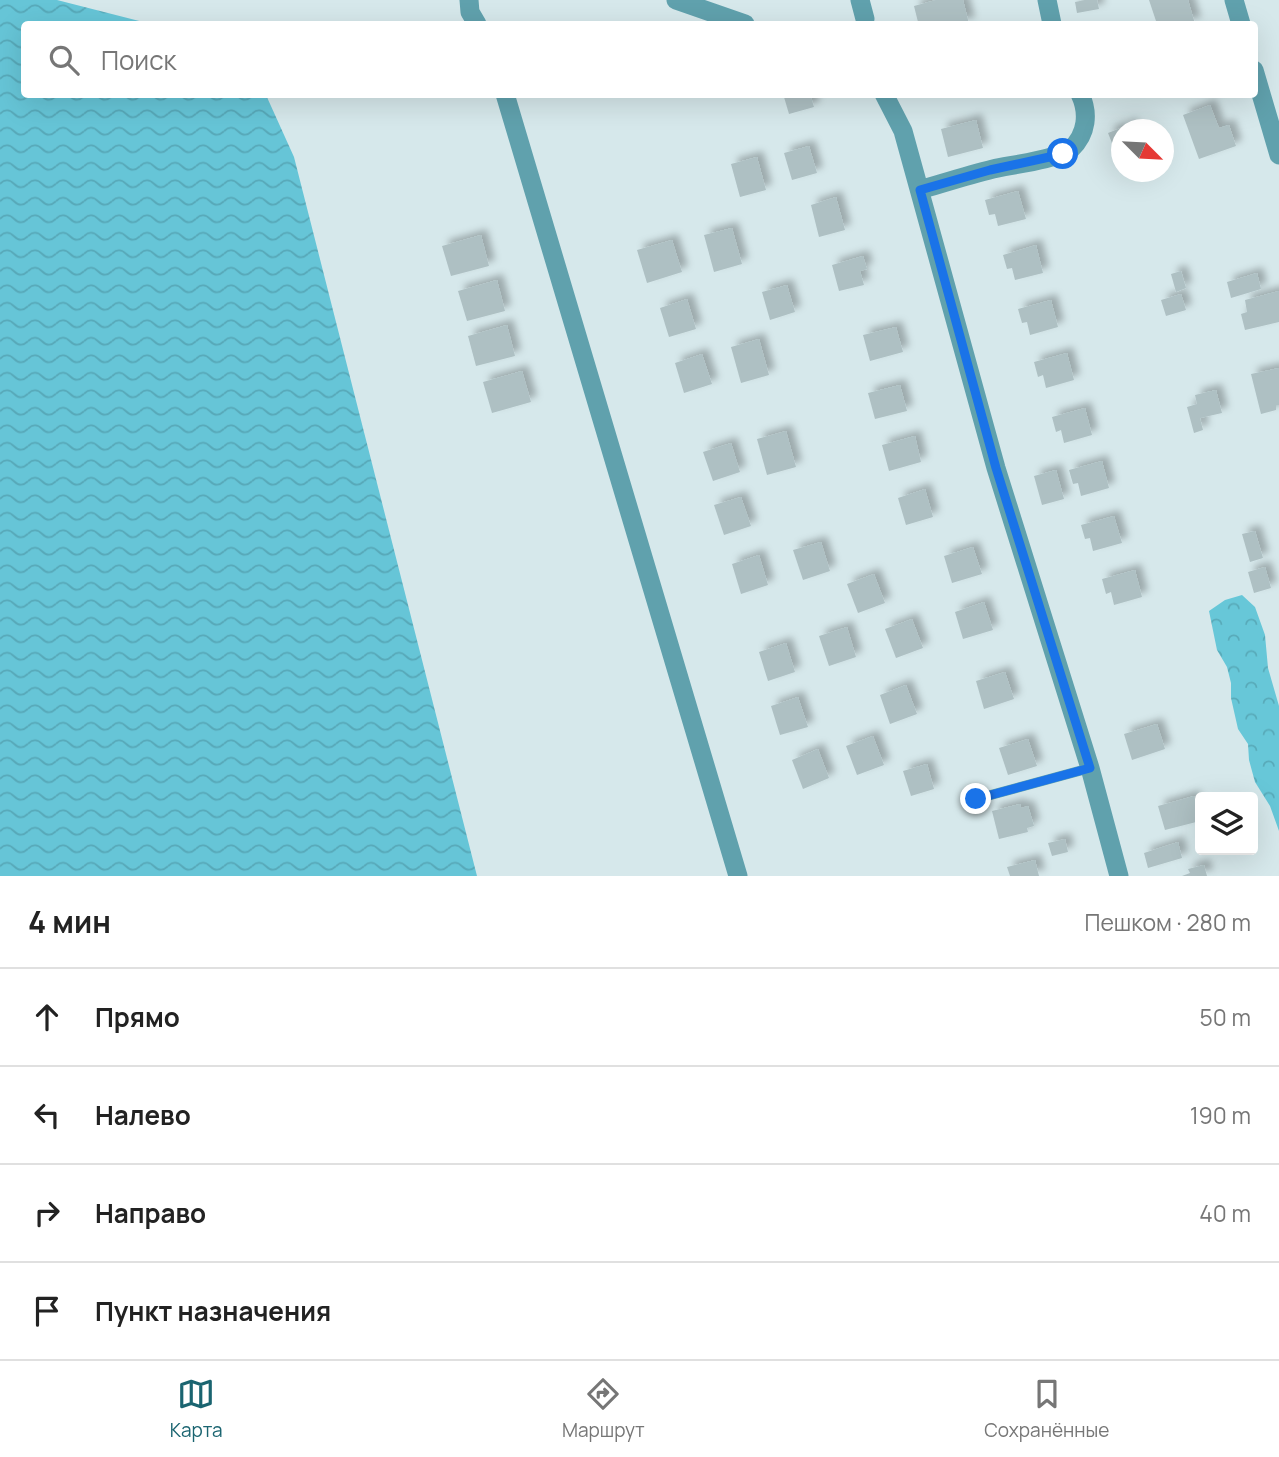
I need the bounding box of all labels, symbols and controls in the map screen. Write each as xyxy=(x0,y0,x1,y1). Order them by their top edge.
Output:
search box xyxy=(21,21,1258,98)
icon: search xyxy=(45,41,83,79)
text: Поиск xyxy=(101,42,176,78)
north arrow xyxy=(1111,119,1174,182)
route start xyxy=(1047,138,1078,169)
route end xyxy=(960,783,991,814)
map controls xyxy=(1195,792,1258,855)
button: layers xyxy=(1195,792,1258,855)
text: 4 мин xyxy=(28,901,111,942)
text: Пешком · 280 m xyxy=(1085,906,1251,938)
icon: ahead xyxy=(28,998,66,1036)
text: Прямо xyxy=(95,999,180,1035)
text: 50 m xyxy=(1200,1001,1251,1033)
icon: left xyxy=(28,1096,66,1134)
text: Налево xyxy=(95,1097,191,1133)
text: 190 m xyxy=(1190,1099,1251,1131)
icon: right xyxy=(28,1194,66,1232)
text: Направо xyxy=(95,1195,206,1231)
text: 40 m xyxy=(1199,1197,1251,1229)
icon: arrive xyxy=(28,1292,66,1330)
text: Пункт назначения xyxy=(95,1293,331,1329)
tab: Карта xyxy=(170,1375,223,1443)
tab: Маршрут xyxy=(562,1375,645,1443)
tab: Сохранённые xyxy=(984,1375,1109,1443)

